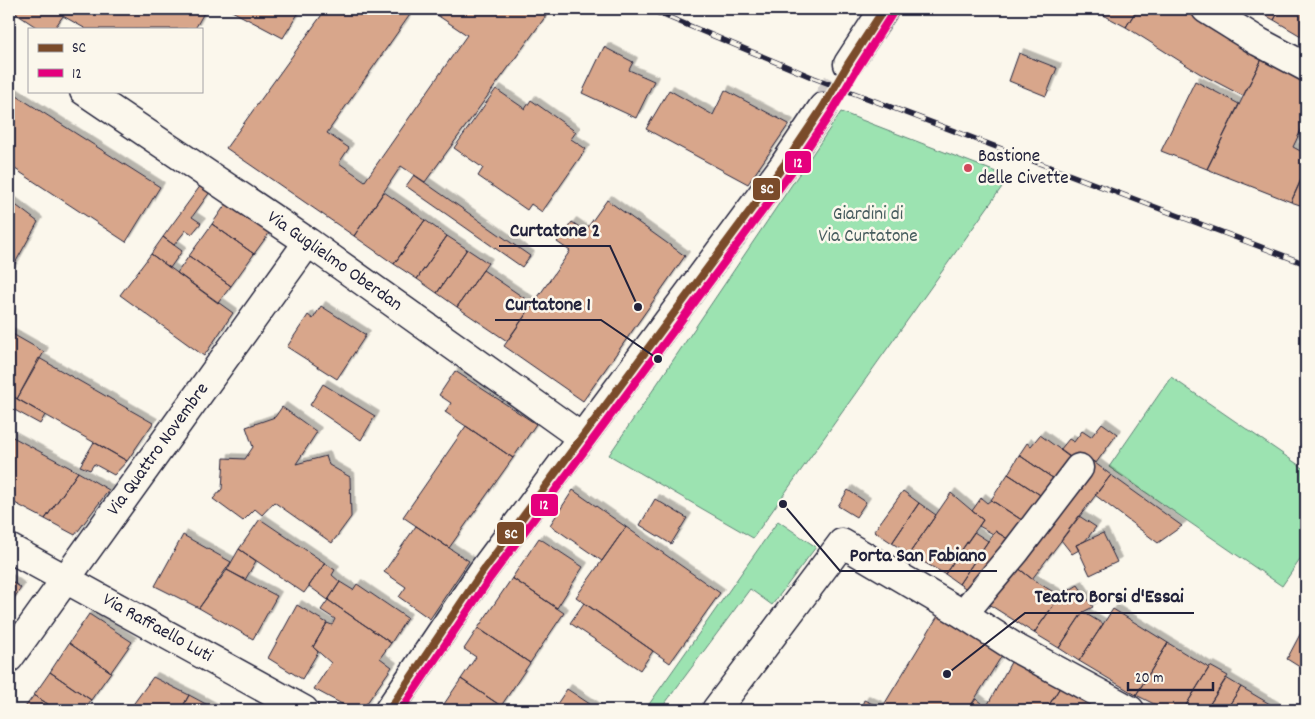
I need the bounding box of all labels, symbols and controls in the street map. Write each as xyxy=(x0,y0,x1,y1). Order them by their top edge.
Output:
legend xyxy=(28,28,202,92)
text: SC xyxy=(72,38,86,60)
text: 12 xyxy=(72,64,82,86)
place label: Bastione delle Civette xyxy=(978,144,1069,193)
line badge: 12 xyxy=(784,150,812,174)
text: 12 xyxy=(793,154,803,174)
marker: Bastione delle Civette xyxy=(962,162,974,174)
line badge: SC xyxy=(752,177,781,201)
text: SC xyxy=(760,180,774,200)
park label: Giardini di Via Curtatone xyxy=(818,202,918,251)
street label: Via Guglielmo Oberdan xyxy=(261,205,407,319)
callout: Curtatone 2 xyxy=(499,211,610,246)
text: Curtatone 2 xyxy=(510,218,600,246)
callout: Curtatone 1 xyxy=(495,285,601,320)
text: Curtatone 1 xyxy=(505,292,591,320)
street label: Via Quattro Novembre xyxy=(101,378,217,522)
line badge: 12 xyxy=(530,493,559,517)
text: 12 xyxy=(539,496,549,516)
line badge: SC xyxy=(496,521,525,545)
text: SC xyxy=(504,525,518,545)
callout: Porta San Fabiano xyxy=(840,536,997,571)
text: Porta San Fabiano xyxy=(850,543,987,571)
callout: Teatro Borsi d'Essai xyxy=(1025,578,1194,613)
text: Teatro Borsi d'Essai xyxy=(1034,584,1184,612)
street label: Via Raffaello Luti xyxy=(97,588,218,671)
scale bar xyxy=(1128,659,1212,691)
text: 20 m xyxy=(1135,668,1163,690)

